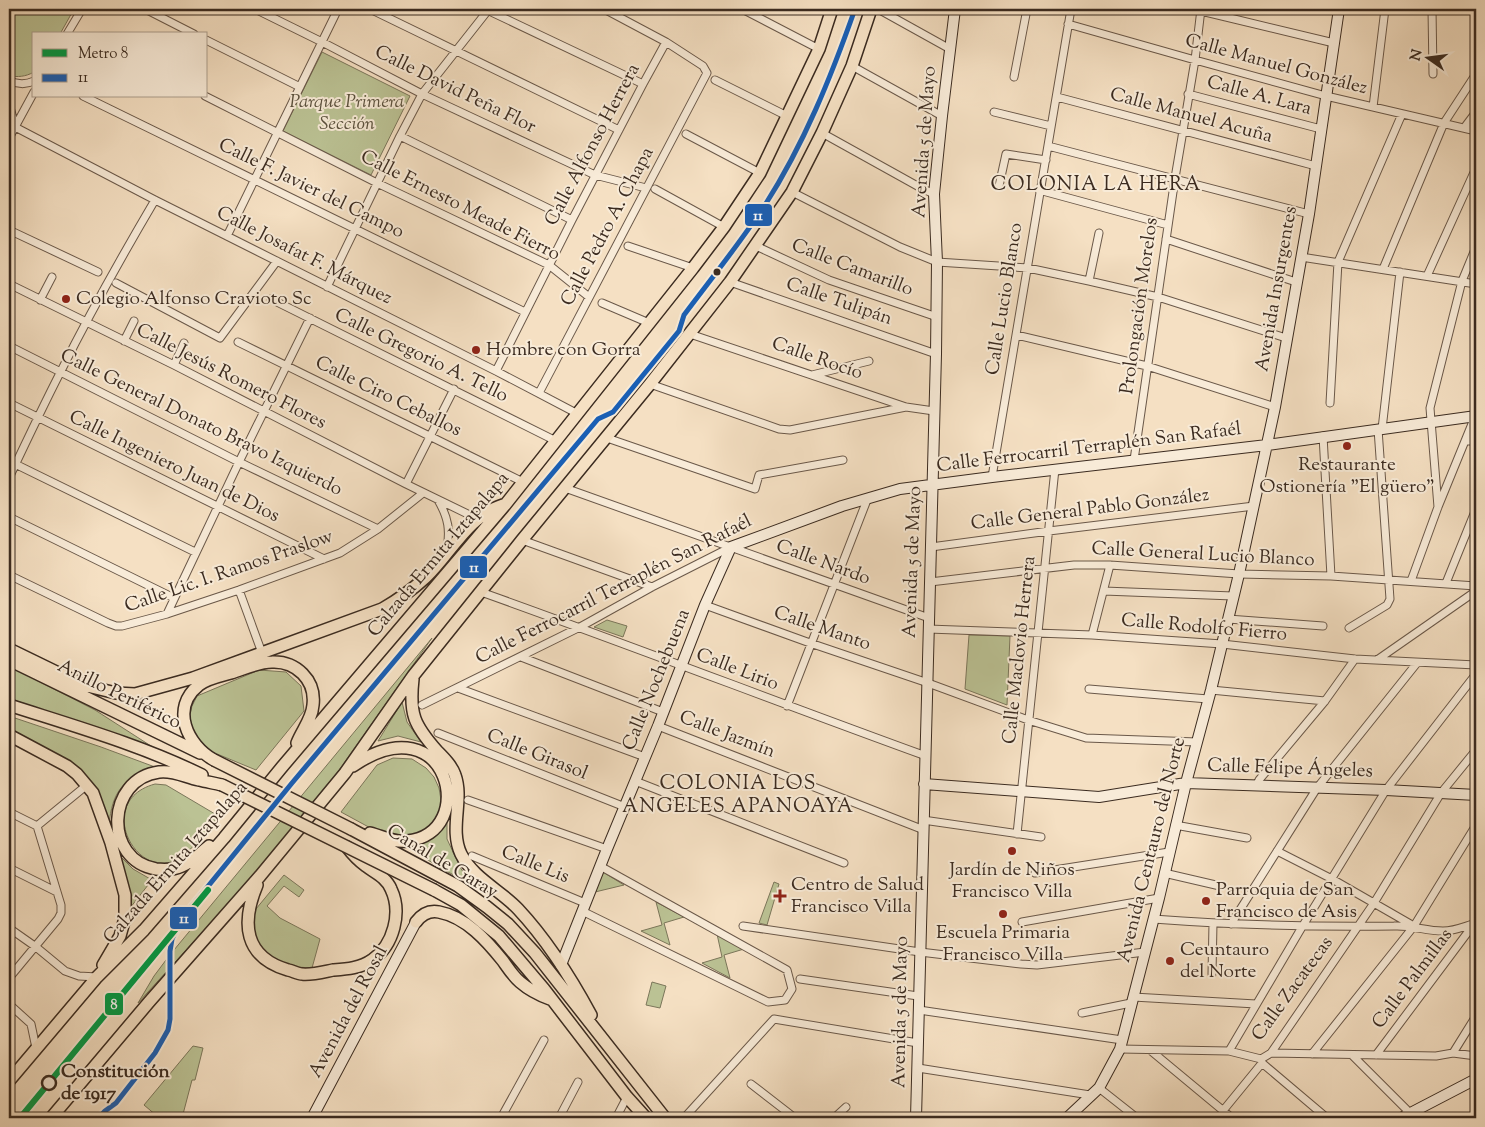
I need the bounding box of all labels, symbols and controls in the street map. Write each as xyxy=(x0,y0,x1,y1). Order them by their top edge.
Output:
street label: Calle Manuel González xyxy=(1182,28,1370,102)
legend xyxy=(32,32,208,98)
north arrow xyxy=(1402,32,1452,82)
street label: Calle David Peña Flor xyxy=(370,39,540,141)
text: Metro 8 xyxy=(78,44,128,65)
text: N xyxy=(1406,47,1428,63)
street label: Calle Alfonso Herrera xyxy=(539,59,647,231)
street label: Avenida 5 de Mayo xyxy=(906,65,944,219)
text: 11 xyxy=(78,68,88,89)
street label: Calle A. Lara xyxy=(1204,69,1315,123)
street label: Calle Manuel Acuña xyxy=(1107,81,1276,151)
park label: Parque Primera Sección xyxy=(290,89,405,138)
street label: Calle F. Javier del Campo xyxy=(213,132,409,246)
street label: Calle Pedro A. Chapa xyxy=(555,142,661,311)
street label: Calle Ernesto Meade Fierro xyxy=(355,144,565,268)
district label: COLONIA LA HERA xyxy=(990,171,1202,200)
street label: Calle Josafat F. Márquez xyxy=(211,200,397,312)
line badge: 11 xyxy=(744,203,773,227)
street label: Avenida Insurgentes xyxy=(1249,204,1305,374)
text: 11 xyxy=(753,207,763,227)
street label: Prolongación Morelos xyxy=(1114,216,1166,396)
street label: Calle Lucio Blanco xyxy=(980,221,1030,377)
street label: Calle Camarillo xyxy=(787,232,917,304)
unlabelled marker xyxy=(712,267,722,277)
street label: Calle Tulipán xyxy=(782,271,896,333)
place label: Colegio Alfonso Cravioto Sc xyxy=(76,286,312,313)
marker: Colegio Alfonso Cravioto Sc xyxy=(60,293,72,305)
street label: Calle Gregorio A. Tello xyxy=(329,302,513,410)
street label: Calle Jesús Romero Flores xyxy=(131,317,331,437)
street label: Calle Rocío xyxy=(768,331,866,387)
place label: Hombre con Gorra xyxy=(486,337,641,364)
street label: Calle General Donato Bravo Izquierdo xyxy=(55,343,347,503)
marker: Hombre con Gorra xyxy=(470,344,482,356)
street label: Calle Ciro Ceballos xyxy=(310,350,466,444)
street label: Calle Ingeniero Juan de Dios xyxy=(64,404,284,530)
street label: Calle Ferrocarril Terraplén San Rafaél xyxy=(935,416,1243,480)
marker: Restaurante Ostionería "El güero" xyxy=(1341,440,1353,452)
place label: Restaurante Ostionería "El güero" xyxy=(1259,452,1435,501)
street label: Calzada Ermita Iztapalapa xyxy=(362,466,516,643)
street label: Calle General Pablo González xyxy=(969,482,1211,538)
street label: Avenida 5 de Mayo xyxy=(897,485,929,639)
street label: Calle Ferrocarril Terraplén San Rafaél xyxy=(471,508,757,672)
street label: Calle Lic. I. Ramos Praslow xyxy=(121,524,337,620)
street label: Calle Nardo xyxy=(772,533,874,593)
street label: Calle General Lucio Blanco xyxy=(1091,536,1315,574)
street label: Calle Maclovio Herrera xyxy=(997,554,1043,745)
line badge: 11 xyxy=(459,555,488,579)
text: 11 xyxy=(469,559,479,579)
street label: Calle Manto xyxy=(770,600,874,658)
street label: Calle Nochebuena xyxy=(616,605,698,755)
street label: Calle Rodolfo Fierro xyxy=(1120,607,1288,649)
street label: Calle Lirio xyxy=(692,642,782,698)
street label: Anillo Periférico xyxy=(53,653,185,737)
street label: Calle Jazmín xyxy=(675,704,779,766)
street label: Calle Girasol xyxy=(482,722,592,788)
street label: Avenida Centauro del Norte xyxy=(1111,734,1193,965)
street label: Calle Felipe Ángeles xyxy=(1207,753,1373,785)
district label: COLONIA LOS ANGELES APANOAYA xyxy=(622,770,854,822)
street label: Calzada Ermita Iztapalapa xyxy=(98,775,255,950)
street label: Canal de Garay xyxy=(381,818,503,906)
street label: Calle Lis xyxy=(497,839,573,891)
marker: Jardín de Niños Francisco Villa xyxy=(1006,845,1018,857)
place label: Jardín de Niños Francisco Villa xyxy=(948,857,1075,906)
place label: Centro de Salud Francisco Villa xyxy=(791,872,924,921)
place label: Parroquia de San Francisco de Asis xyxy=(1216,877,1357,926)
marker: Centro de Salud Francisco Villa xyxy=(773,889,787,903)
marker: Parroquia de San Francisco de Asis xyxy=(1200,895,1212,907)
line badge: 11 xyxy=(169,906,198,930)
marker: Escuela Primaria Francisco Villa xyxy=(997,908,1009,920)
text: 11 xyxy=(179,910,189,930)
place label: Escuela Primaria Francisco Villa xyxy=(936,920,1070,969)
street label: Calle Palmillas xyxy=(1366,923,1460,1035)
street label: Calle Zacatecas xyxy=(1246,931,1340,1047)
street label: Avenida 5 de Mayo xyxy=(886,936,916,1088)
place label: Ceuntauro del Norte xyxy=(1180,937,1269,986)
street label: Avenida del Rosal xyxy=(303,941,395,1083)
marker: Ceuntauro del Norte xyxy=(1164,955,1176,967)
line badge: 8 xyxy=(104,992,124,1016)
text: 8 xyxy=(111,996,118,1016)
place label: Constitución de 1917 xyxy=(61,1059,170,1108)
marker: Constitución de 1917 xyxy=(41,1075,57,1091)

